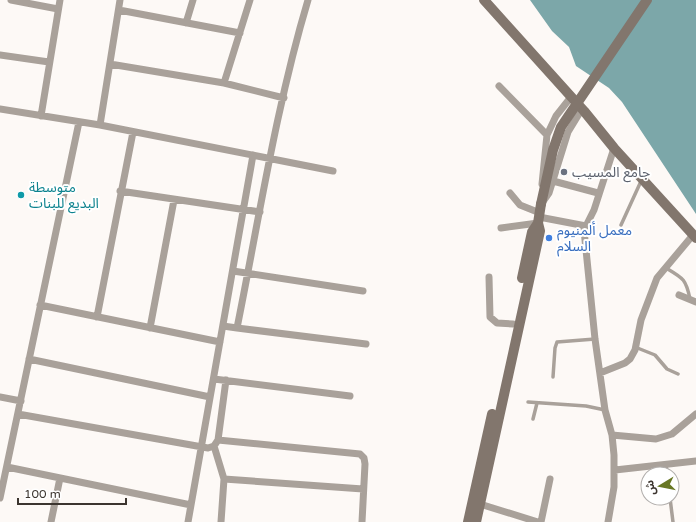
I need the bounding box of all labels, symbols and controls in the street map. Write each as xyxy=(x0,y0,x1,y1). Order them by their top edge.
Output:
place label: جامع المسيب xyxy=(572,164,650,183)
marker: جامع المسيب xyxy=(559,167,569,177)
place label: متوسطة البديع للبنات xyxy=(29,179,99,214)
marker: متوسطة البديع للبنات xyxy=(16,190,26,200)
place label: معمل ألمنيوم السلام xyxy=(557,221,632,257)
marker: معمل ألمنيوم السلام xyxy=(544,233,554,243)
north arrow xyxy=(640,466,680,506)
text: ش xyxy=(643,479,658,496)
scale bar xyxy=(18,480,126,506)
text: 100 m xyxy=(24,487,61,501)

